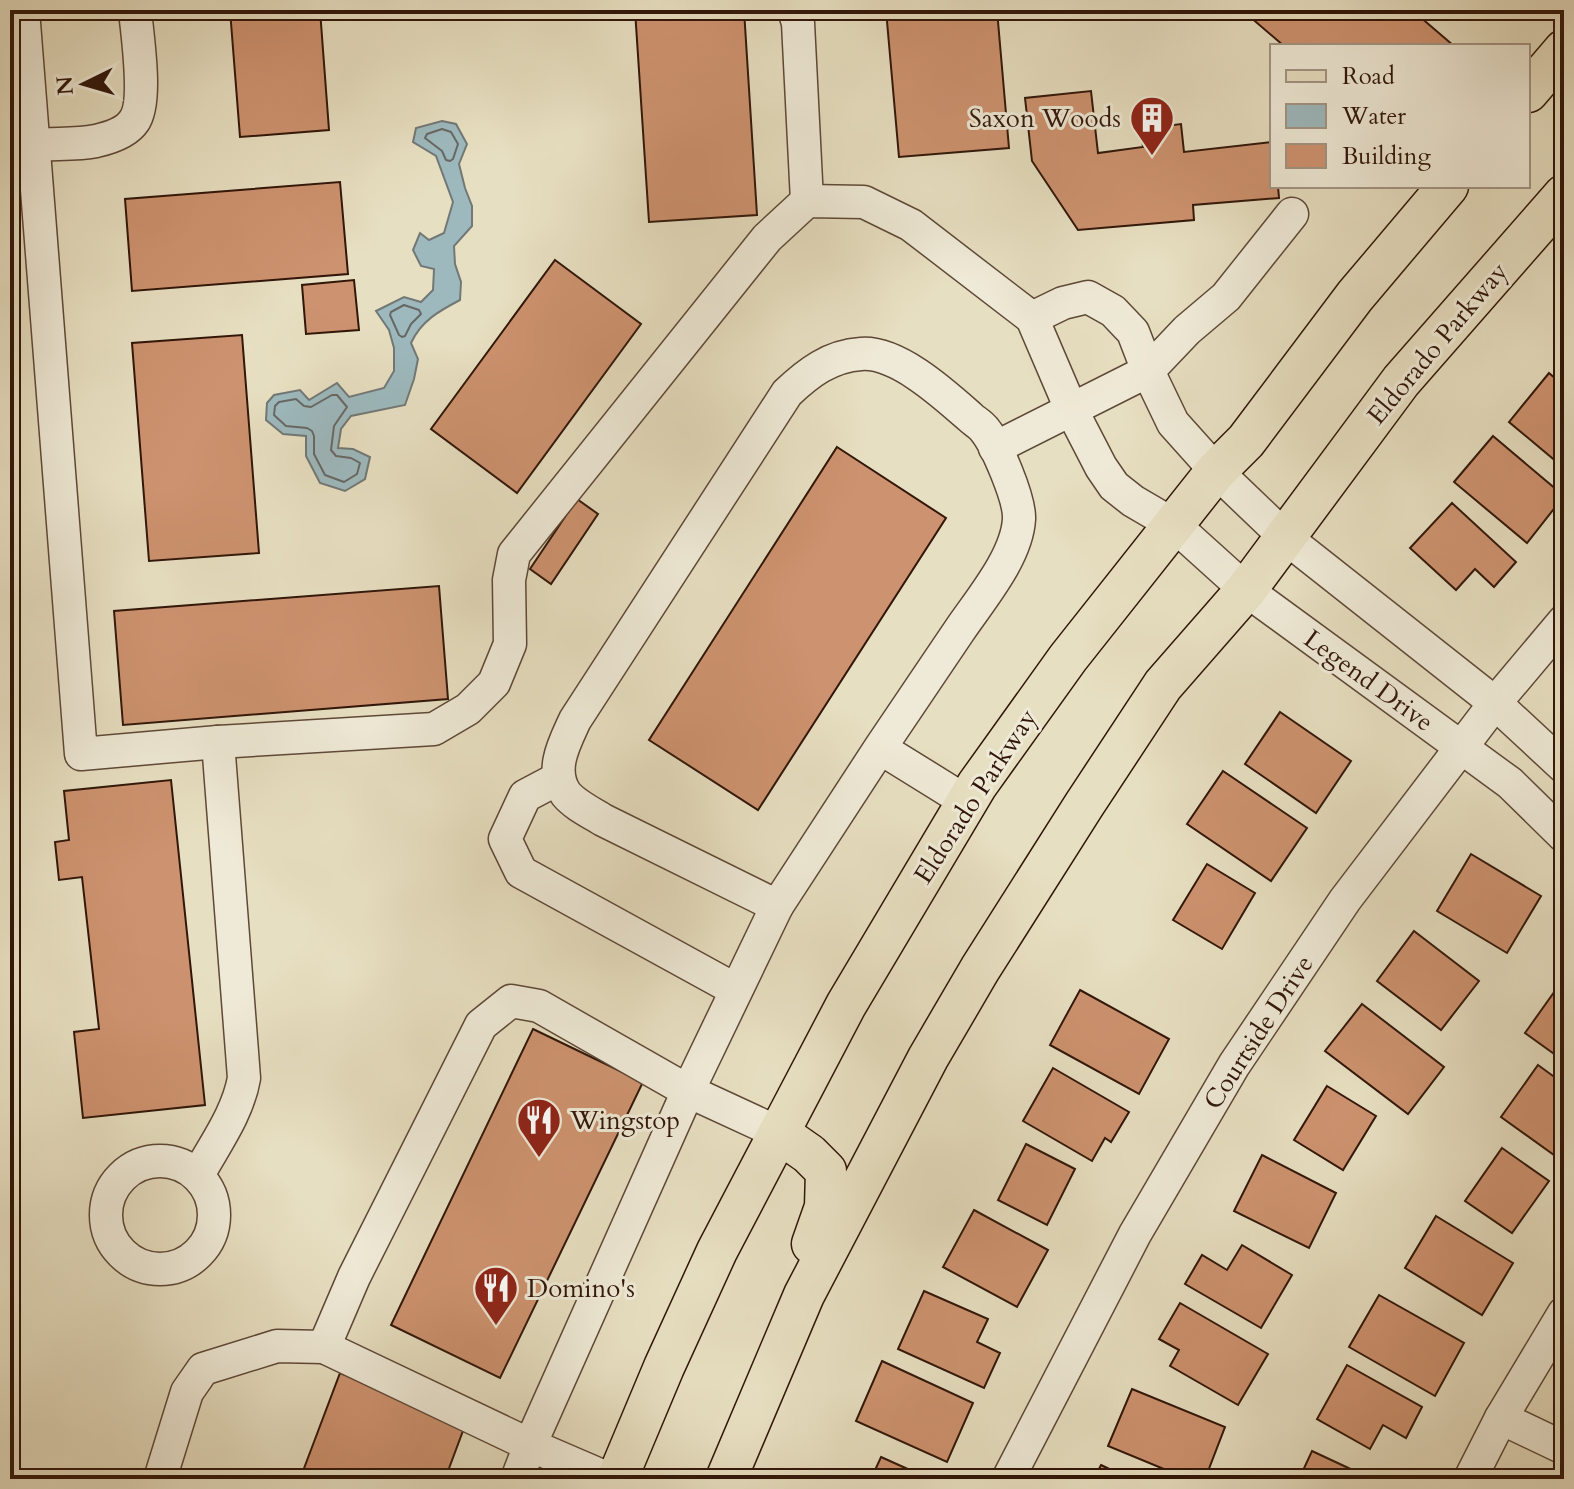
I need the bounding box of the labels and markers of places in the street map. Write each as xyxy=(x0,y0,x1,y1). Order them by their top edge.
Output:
building icon: Saxon Woods xyxy=(1128,94,1176,157)
place label: Saxon Woods xyxy=(969,101,1121,136)
restaurant icon: Wingstop xyxy=(515,1096,563,1159)
place label: Wingstop xyxy=(569,1103,680,1138)
restaurant icon: Domino's xyxy=(472,1264,520,1327)
place label: Domino's xyxy=(527,1271,635,1306)

